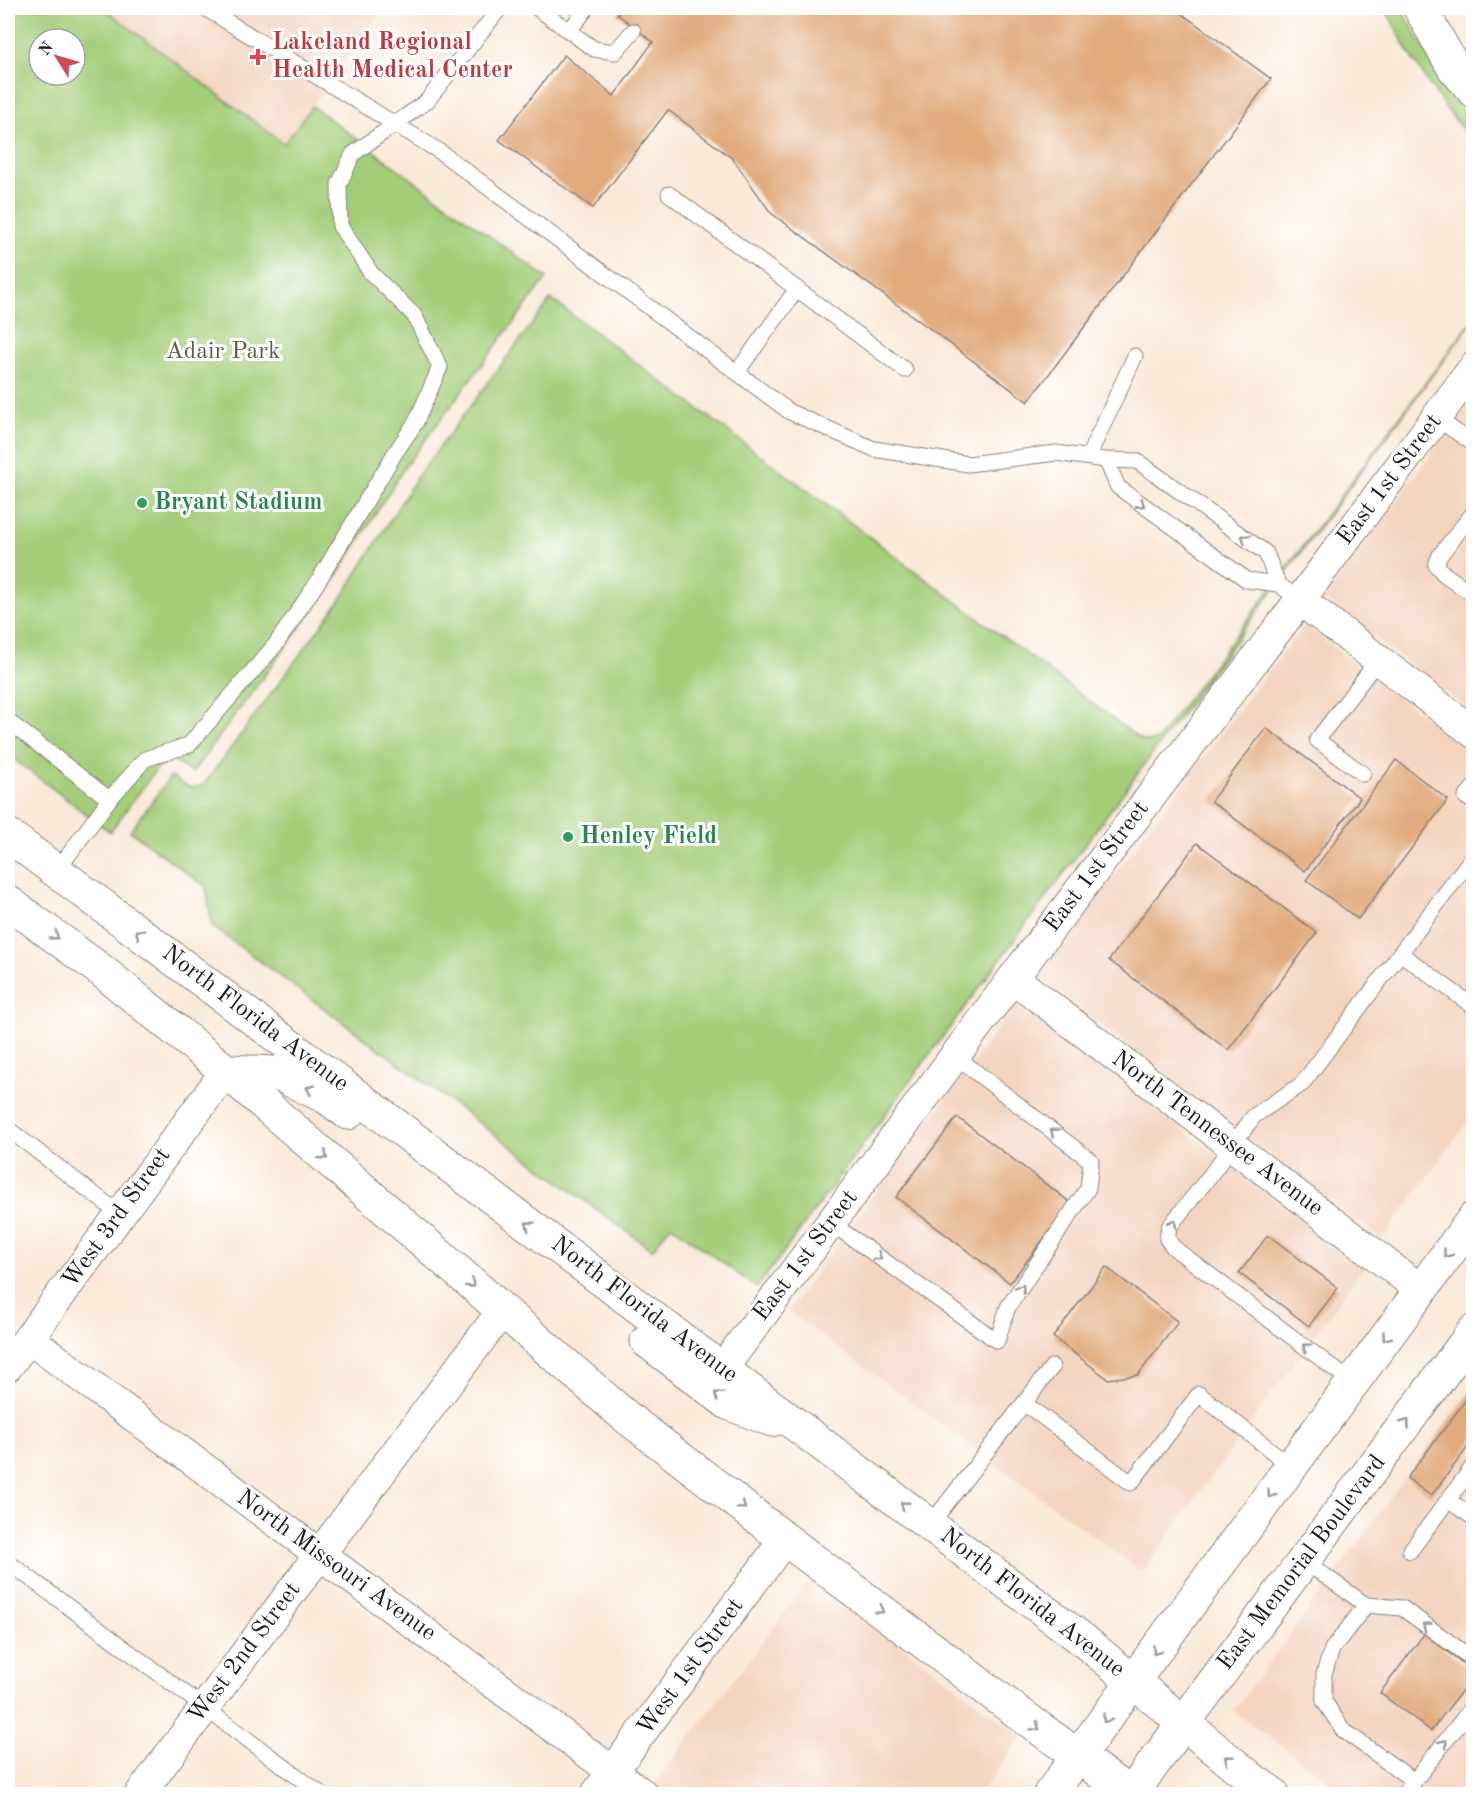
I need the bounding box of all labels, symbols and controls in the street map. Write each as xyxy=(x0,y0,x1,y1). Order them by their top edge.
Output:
north arrow xyxy=(27,27,87,87)
place label: Lakeland Regional Health Medical Center xyxy=(272,31,513,83)
text: N xyxy=(37,39,57,59)
marker: Lakeland Regional Health Medical Center xyxy=(249,48,267,66)
park label: Adair Park xyxy=(165,340,281,364)
street label: East 1st Street xyxy=(1333,410,1447,550)
place label: Bryant Stadium xyxy=(154,491,322,515)
marker: Bryant Stadium xyxy=(135,496,149,510)
one-way arrow xyxy=(1135,497,1146,508)
one-way arrow xyxy=(1241,534,1252,545)
street label: East 1st Street xyxy=(1040,797,1154,937)
place label: Henley Field xyxy=(580,825,717,849)
marker: Henley Field xyxy=(561,830,575,844)
one-way arrow xyxy=(48,929,59,940)
one-way arrow xyxy=(135,930,146,941)
street label: North Florida Avenue xyxy=(157,941,353,1097)
street label: North Tennessee Avenue xyxy=(1107,1047,1327,1221)
one-way arrow xyxy=(306,1085,317,1097)
one-way arrow xyxy=(1049,1128,1060,1139)
street label: West 3rd Street xyxy=(58,1144,176,1292)
one-way arrow xyxy=(317,1149,328,1160)
street label: East 1st Street xyxy=(749,1186,863,1326)
one-way arrow xyxy=(1166,1218,1177,1229)
one-way arrow xyxy=(525,1221,536,1232)
street label: North Florida Avenue xyxy=(546,1232,742,1388)
one-way arrow xyxy=(1443,1247,1454,1258)
one-way arrow xyxy=(872,1250,883,1261)
one-way arrow xyxy=(464,1277,475,1288)
one-way arrow xyxy=(1014,1283,1025,1294)
one-way arrow xyxy=(1382,1330,1393,1341)
one-way arrow xyxy=(1302,1343,1313,1354)
one-way arrow xyxy=(714,1392,725,1403)
one-way arrow xyxy=(1399,1418,1410,1429)
street label: East Memorial Boulevard xyxy=(1213,1451,1391,1675)
street label: North Missouri Avenue xyxy=(232,1486,440,1646)
one-way arrow xyxy=(1268,1488,1279,1499)
one-way arrow xyxy=(735,1498,746,1509)
one-way arrow xyxy=(899,1502,910,1513)
street label: North Florida Avenue xyxy=(935,1524,1129,1682)
street label: West 2nd Street xyxy=(184,1578,306,1728)
street label: West 1st Street xyxy=(633,1594,749,1740)
one-way arrow xyxy=(874,1602,885,1613)
one-way arrow xyxy=(1422,1622,1433,1633)
one-way arrow xyxy=(1152,1645,1163,1656)
one-way arrow xyxy=(1102,1713,1113,1724)
one-way arrow xyxy=(1030,1719,1041,1730)
one-way arrow xyxy=(1436,1739,1447,1750)
one-way arrow xyxy=(1224,1756,1235,1767)

